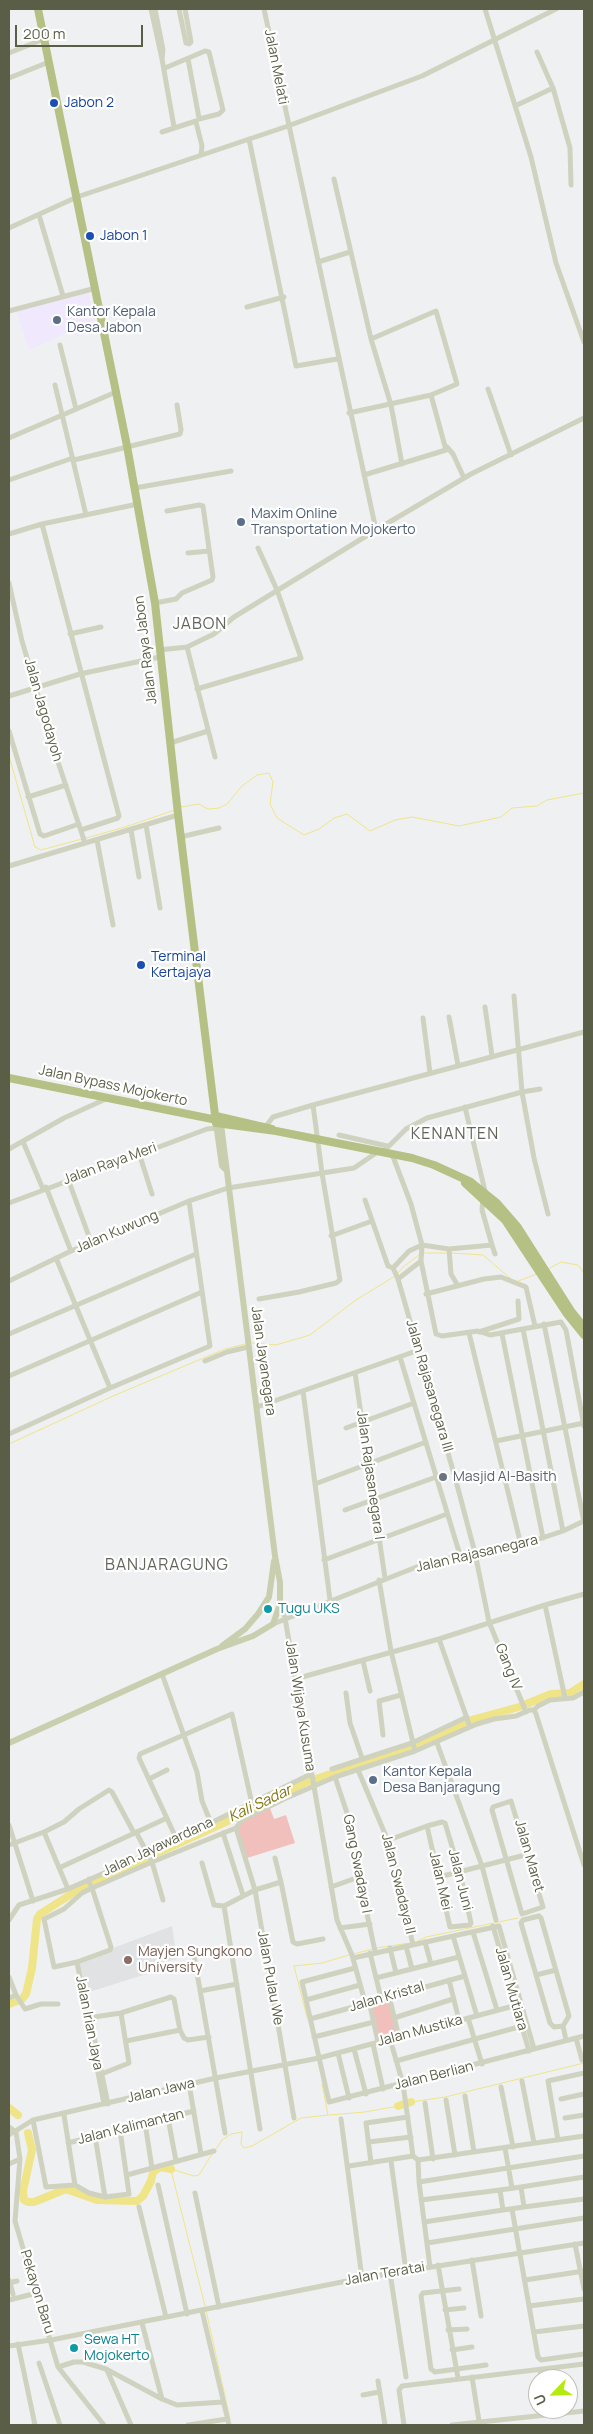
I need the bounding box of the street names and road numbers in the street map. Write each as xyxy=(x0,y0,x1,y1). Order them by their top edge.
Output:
street label: Jalan Melati xyxy=(260,28,292,106)
street label: Jalan Raya Jabon xyxy=(131,595,161,705)
street label: Jalan Jagodayoh xyxy=(20,656,66,764)
street label: Jalan Bypass Mojokerto xyxy=(37,1062,189,1110)
street label: Jalan Raya Meri xyxy=(61,1139,159,1189)
street label: Jalan Kuwung xyxy=(73,1207,161,1257)
street label: Jalan Jayanegara xyxy=(247,1305,279,1417)
street label: Jalan Rajasanegara III xyxy=(402,1318,456,1454)
street label: Jalan Rajasanegara I xyxy=(353,1409,387,1541)
street label: Jalan Rajasanegara xyxy=(414,1532,540,1576)
street label: Jalan Wijaya Kusuma xyxy=(281,1639,319,1773)
street label: Gang IV xyxy=(491,1641,525,1693)
street label: Gang Swadaya I xyxy=(339,1813,375,1915)
street label: Jalan Jayawardana xyxy=(100,1814,216,1880)
street label: Jalan Maret xyxy=(511,1818,547,1894)
street label: Jalan Swadaya II xyxy=(377,1832,419,1936)
street label: Jalan Juni xyxy=(444,1847,476,1913)
street label: Jalan Mei xyxy=(425,1850,455,1912)
street label: Jalan Pulau We xyxy=(253,1929,287,2027)
street label: Jalan Mutiara xyxy=(491,1945,531,2033)
street label: Jalan Irian Jaya xyxy=(72,1974,106,2072)
street label: Jalan Kristal xyxy=(348,1978,426,2016)
street label: Jalan Mustika xyxy=(376,2012,464,2050)
street label: Jalan Berlian xyxy=(393,2058,475,2094)
street label: Jalan Jawa xyxy=(126,2075,196,2107)
street label: Jalan Kalimantan xyxy=(76,2106,186,2148)
street label: Pekayon Baru xyxy=(16,2248,58,2336)
street label: Jalan Teratai xyxy=(344,2259,426,2289)

